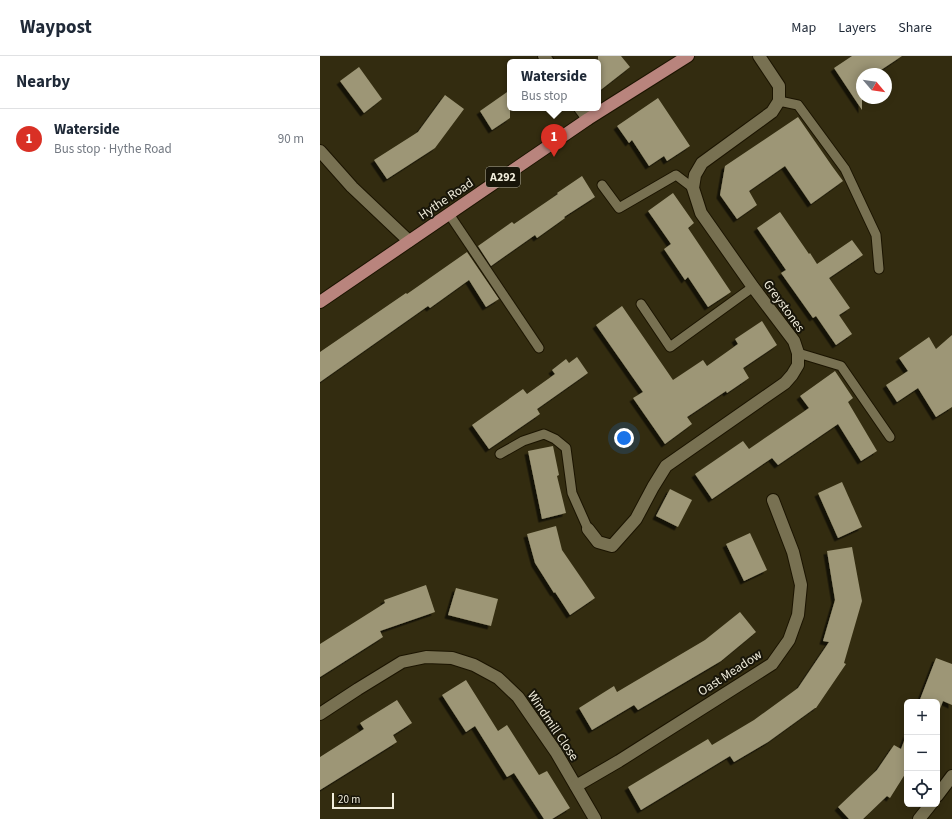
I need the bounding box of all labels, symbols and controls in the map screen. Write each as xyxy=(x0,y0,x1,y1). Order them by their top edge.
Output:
text: Waypost xyxy=(20,14,92,41)
text: Map xyxy=(791,18,816,38)
text: Layers xyxy=(838,18,876,38)
text: Share xyxy=(898,18,932,38)
popup xyxy=(507,59,601,111)
text: Waterside xyxy=(521,66,587,87)
north arrow xyxy=(856,68,892,104)
text: Nearby xyxy=(16,70,70,94)
text: Bus stop xyxy=(521,87,567,105)
text: Waterside xyxy=(54,119,120,140)
pin: 1 xyxy=(541,124,567,157)
text: 1 xyxy=(26,130,32,148)
text: 90 m xyxy=(278,130,304,148)
text: Bus stop · Hythe Road xyxy=(54,140,172,158)
road number: A292 xyxy=(486,167,520,187)
street label: Hythe Road xyxy=(415,174,477,224)
street label: Greystones xyxy=(759,276,809,336)
your location xyxy=(614,428,634,448)
street label: Oast Meadow xyxy=(694,645,766,700)
street label: Windmill Close xyxy=(523,688,583,764)
map controls xyxy=(904,699,940,807)
button: + xyxy=(904,699,940,735)
button: − xyxy=(904,735,940,771)
button: locate xyxy=(904,771,940,807)
scale bar xyxy=(332,791,394,810)
text: 20 m xyxy=(338,792,360,807)

